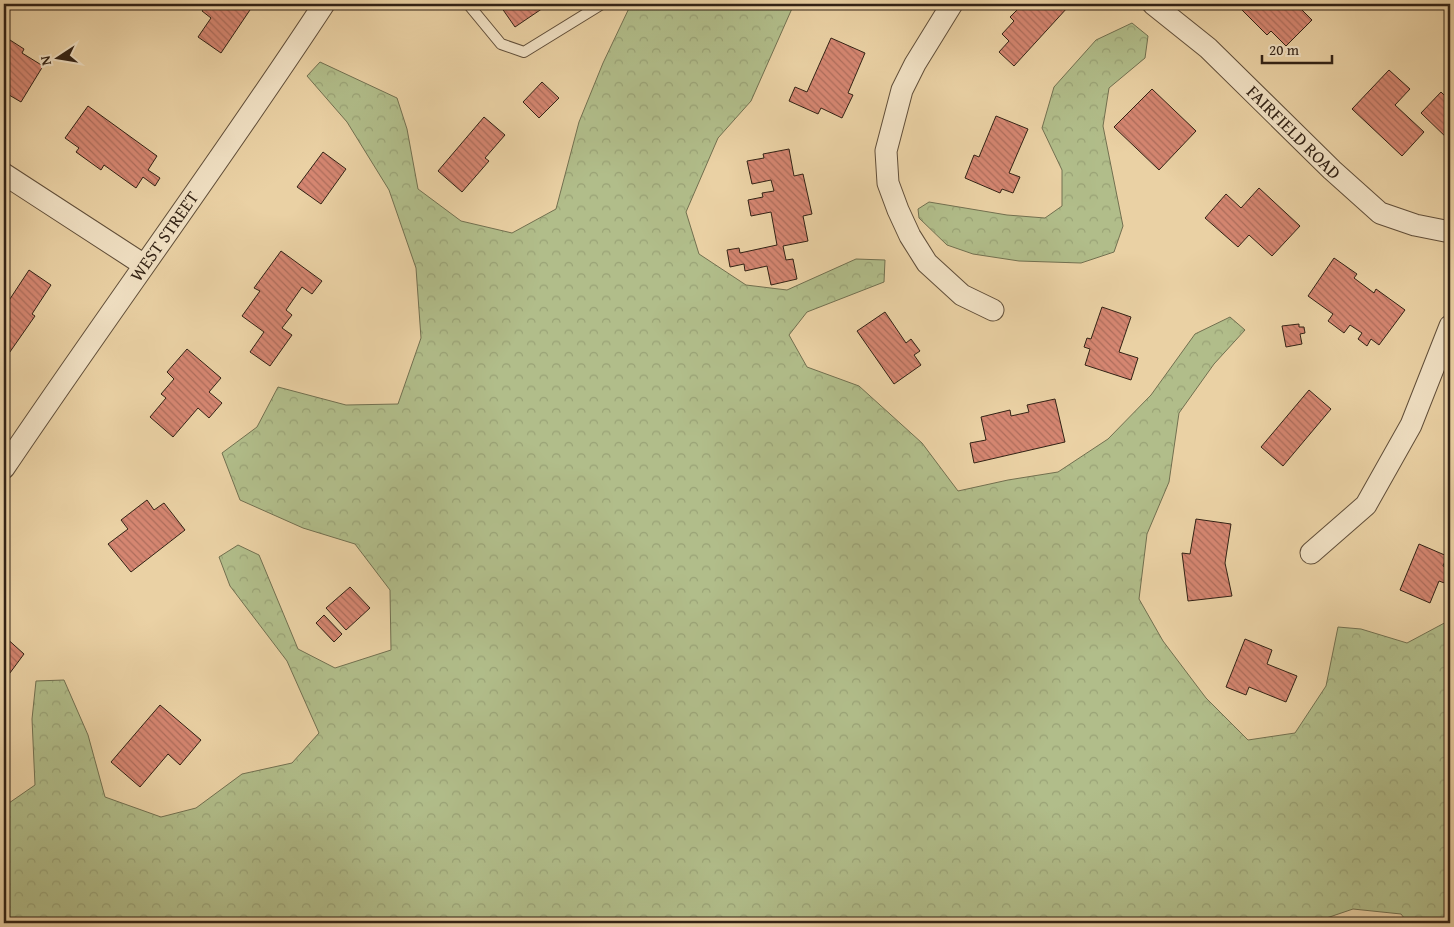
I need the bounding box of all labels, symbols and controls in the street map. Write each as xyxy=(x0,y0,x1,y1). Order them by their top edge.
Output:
north arrow xyxy=(32,32,82,82)
scale bar xyxy=(1262,32,1332,64)
text: 20 m xyxy=(1269,39,1300,60)
text: N xyxy=(34,53,56,67)
street label: FAIRFIELD ROAD xyxy=(1241,79,1347,185)
street label: WEST STREET xyxy=(123,185,205,287)

